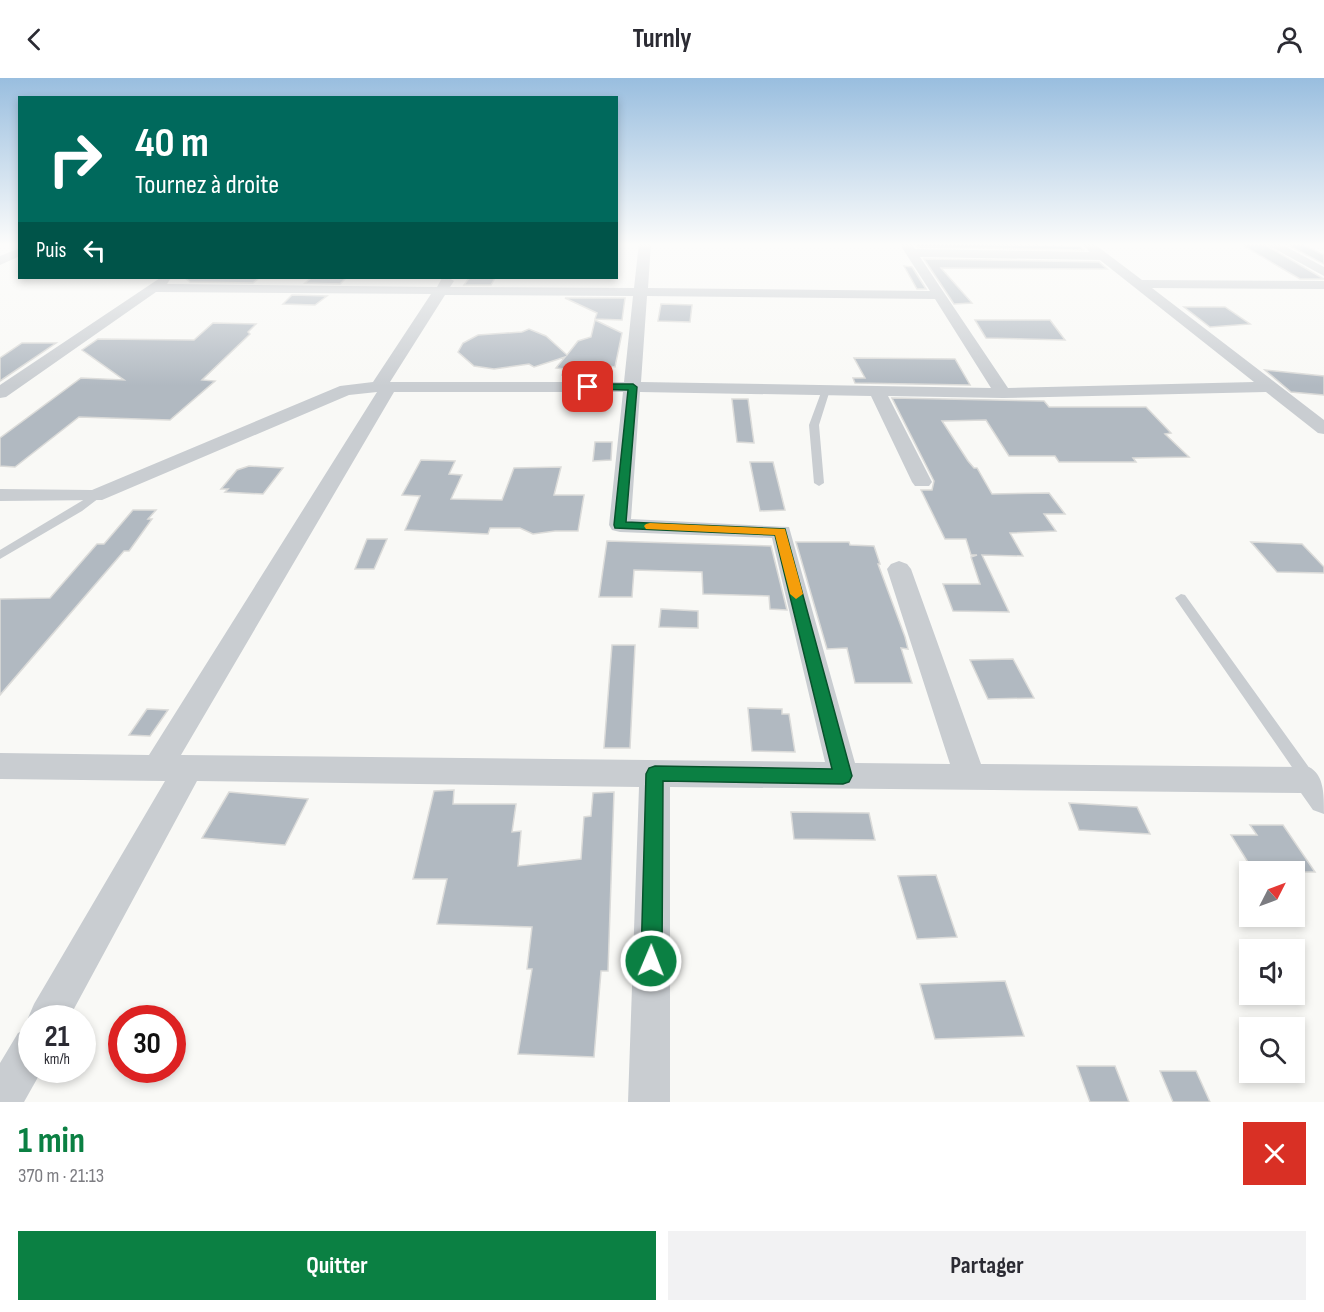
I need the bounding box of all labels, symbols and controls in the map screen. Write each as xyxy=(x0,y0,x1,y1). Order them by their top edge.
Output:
icon: back xyxy=(18,23,51,56)
text: Turnly xyxy=(632,23,692,55)
icon: person xyxy=(1273,23,1306,56)
text: 40 m xyxy=(135,118,209,169)
icon: right xyxy=(36,120,114,198)
text: Tournez à droite xyxy=(135,169,279,201)
icon: left xyxy=(78,234,111,267)
text: Puis xyxy=(36,237,66,264)
pin xyxy=(562,361,613,412)
icon: arrive xyxy=(571,370,604,403)
north arrow xyxy=(1239,861,1305,927)
map controls xyxy=(1239,861,1305,1083)
position arrow xyxy=(619,929,683,993)
button: sound xyxy=(1239,939,1305,1005)
speed limit sign: 30 xyxy=(108,1005,186,1083)
button: search xyxy=(1239,1017,1305,1083)
text: 21 xyxy=(45,1019,69,1055)
text: km/h xyxy=(44,1050,70,1069)
text: 1 min xyxy=(18,1120,85,1163)
button: close xyxy=(1243,1122,1306,1185)
text: 370 m · 21:13 xyxy=(18,1164,104,1188)
button: Quitter xyxy=(18,1231,656,1300)
button: Partager xyxy=(668,1231,1306,1300)

